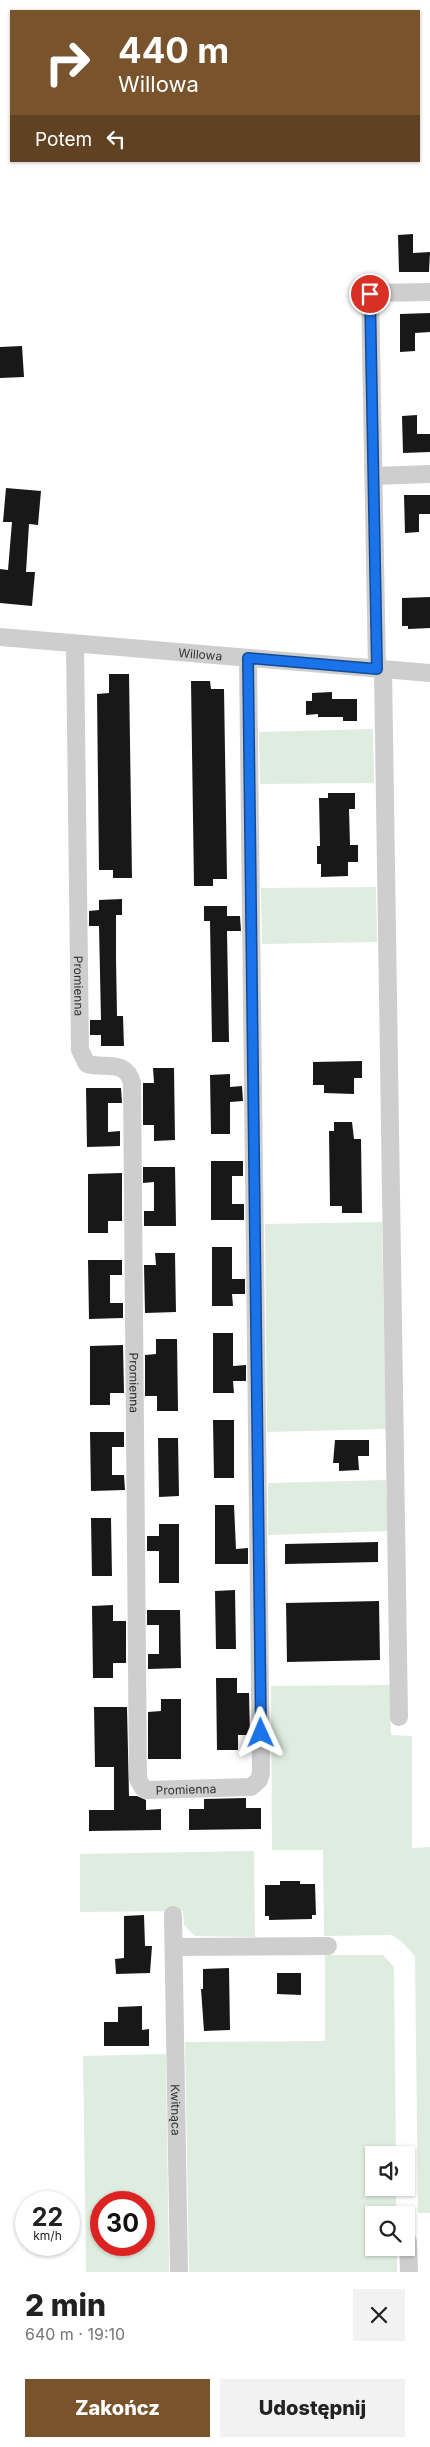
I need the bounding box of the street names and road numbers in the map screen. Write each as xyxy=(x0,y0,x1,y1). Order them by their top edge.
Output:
street label: Willowa xyxy=(178,644,223,663)
street label: Promienna xyxy=(71,956,87,1016)
street label: Promienna xyxy=(127,1352,142,1413)
street label: Promienna xyxy=(155,1781,216,1797)
street label: Kwitnąca xyxy=(168,2084,184,2136)

